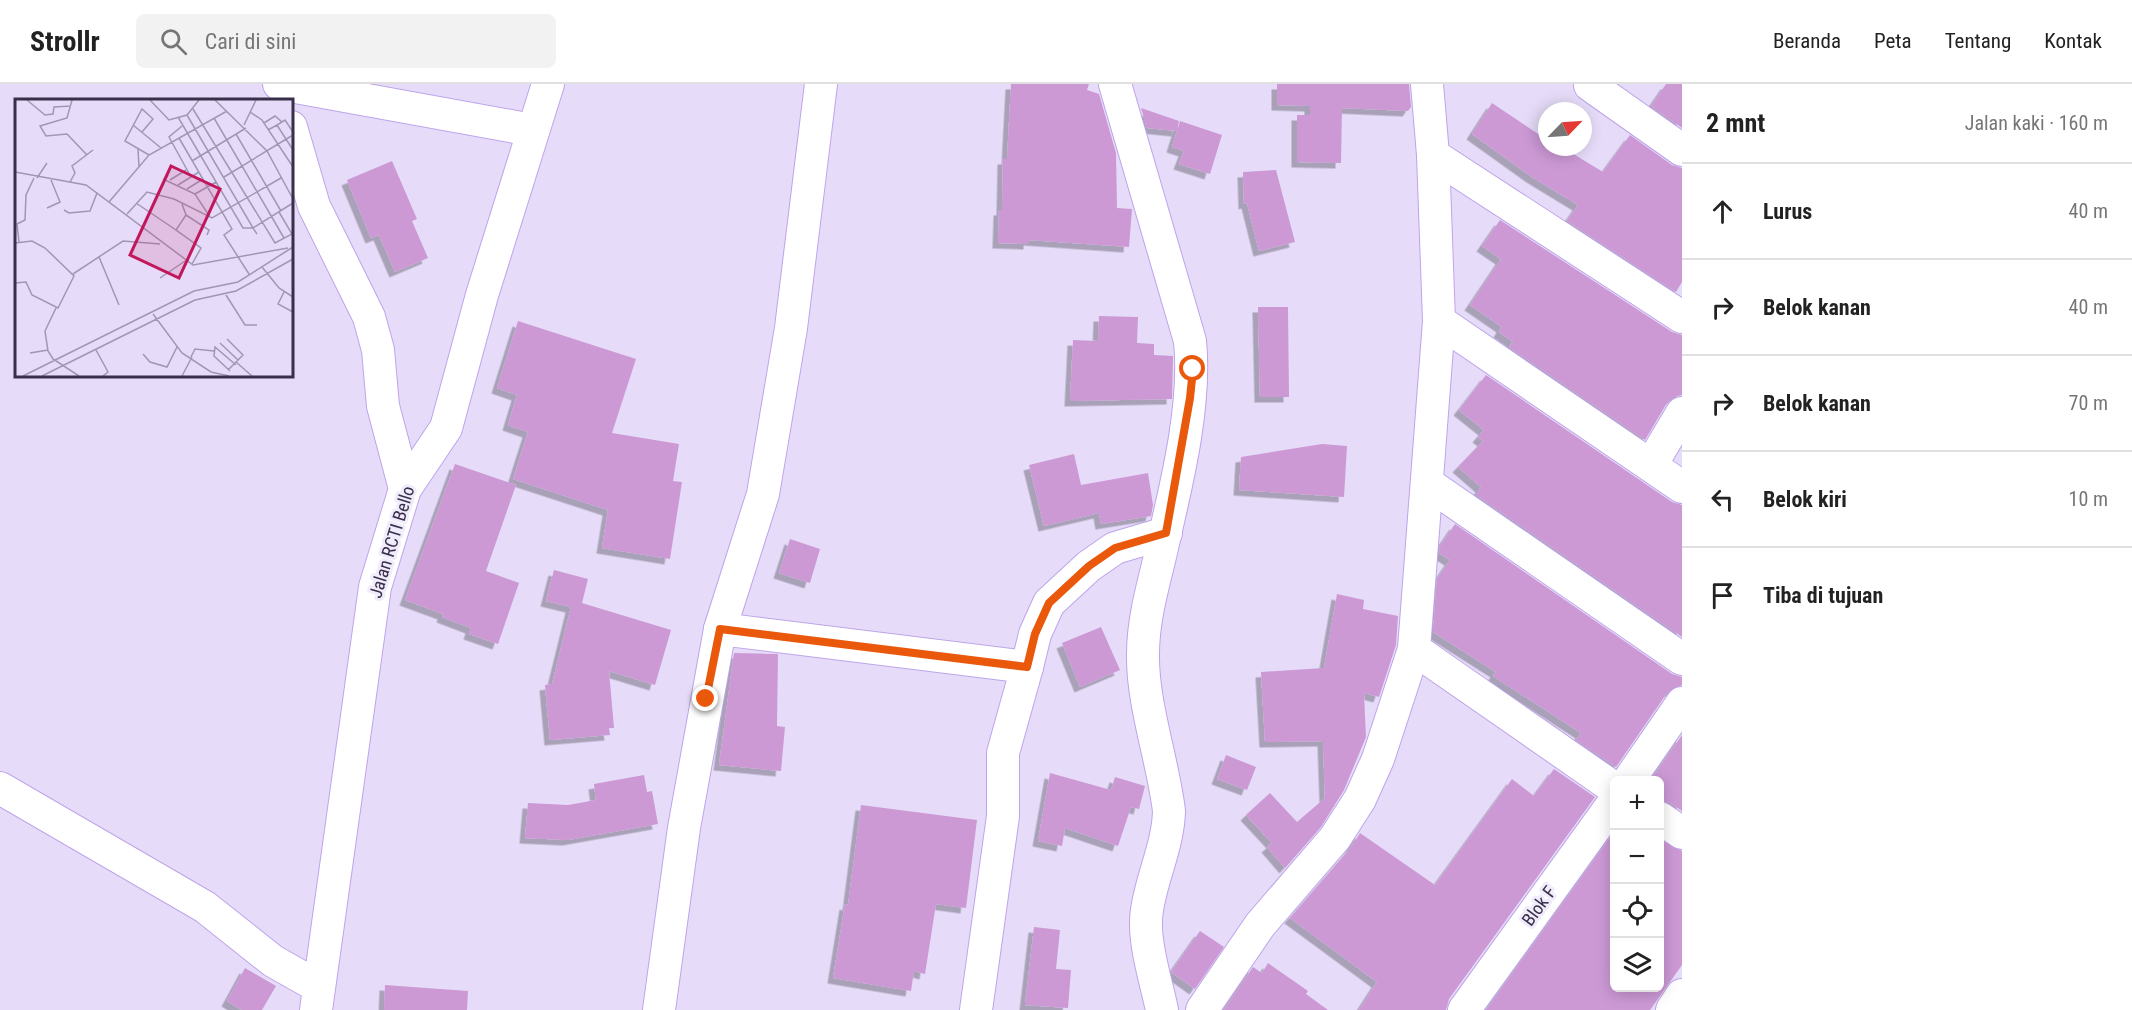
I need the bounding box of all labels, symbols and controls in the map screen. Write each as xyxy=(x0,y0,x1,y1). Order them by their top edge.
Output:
search box xyxy=(136,14,556,68)
text: Strollr xyxy=(30,25,100,58)
icon: search xyxy=(157,25,190,58)
text: Cari di sini xyxy=(205,29,296,54)
text: Beranda xyxy=(1773,29,1841,53)
text: Peta xyxy=(1874,29,1912,53)
text: Tentang xyxy=(1945,29,2011,53)
text: Kontak xyxy=(2044,29,2102,53)
inset map xyxy=(15,99,292,376)
north arrow xyxy=(1538,102,1592,156)
text: 2 mnt xyxy=(1706,108,1765,138)
text: Jalan kaki · 160 m xyxy=(1965,111,2108,135)
icon: ahead xyxy=(1706,195,1739,228)
text: Lurus xyxy=(1763,199,1812,224)
text: 40 m xyxy=(2069,199,2108,223)
icon: right xyxy=(1706,291,1739,324)
text: Belok kanan xyxy=(1763,295,1871,320)
text: 40 m xyxy=(2069,295,2108,319)
route start xyxy=(1179,355,1205,381)
icon: right xyxy=(1706,387,1739,420)
text: Belok kanan xyxy=(1763,391,1871,416)
text: 70 m xyxy=(2069,391,2108,415)
street label: Jalan RCTI Bello xyxy=(365,483,419,600)
icon: left xyxy=(1706,483,1739,516)
text: Belok kiri xyxy=(1763,487,1847,512)
text: 10 m xyxy=(2069,487,2108,511)
icon: arrive xyxy=(1706,579,1739,612)
text: Tiba di tujuan xyxy=(1763,583,1883,608)
route end xyxy=(692,685,718,711)
map controls xyxy=(1610,776,1664,992)
button: + xyxy=(1610,776,1664,830)
button: − xyxy=(1610,830,1664,884)
street label: Blok F xyxy=(1517,882,1560,930)
button: locate xyxy=(1610,884,1664,938)
button: layers xyxy=(1610,938,1664,992)

